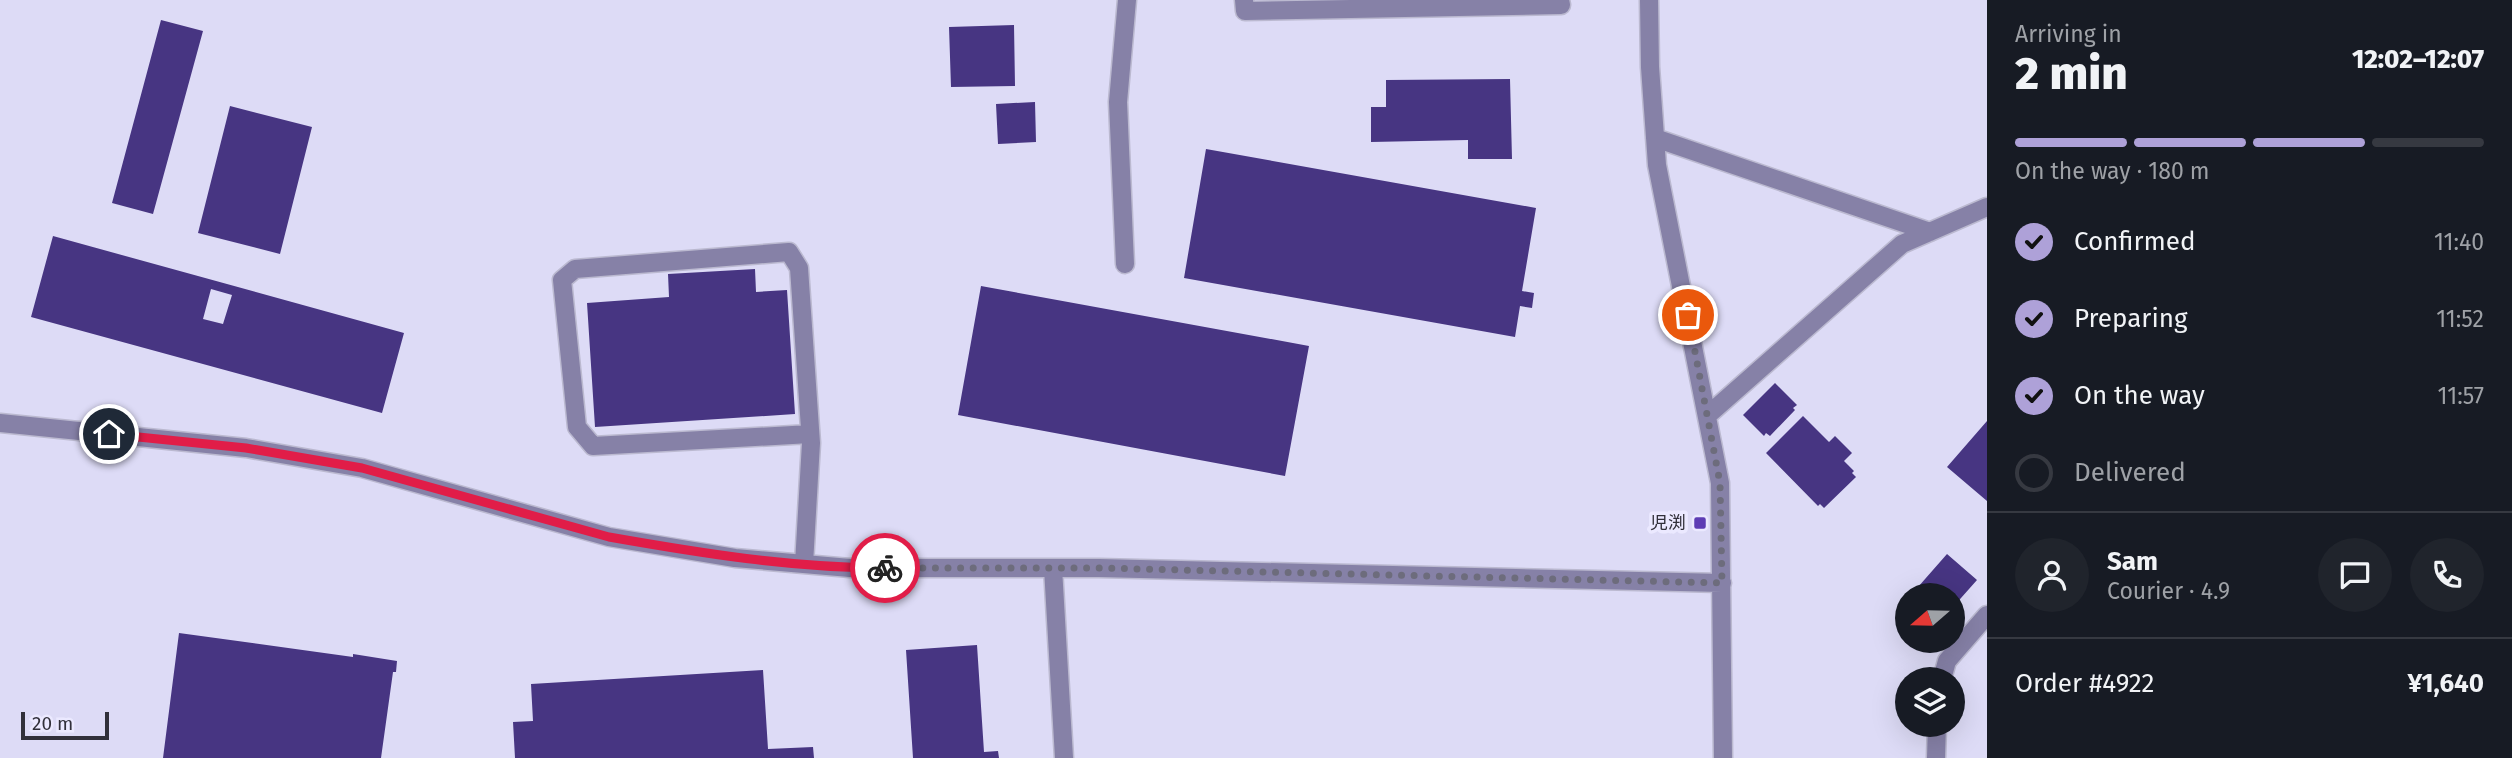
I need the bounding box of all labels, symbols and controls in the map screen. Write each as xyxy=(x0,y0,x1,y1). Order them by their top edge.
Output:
text: Arriving in xyxy=(2015,20,2122,48)
text: 12:02–12:07 xyxy=(2352,44,2484,75)
text: 2 min xyxy=(2015,46,2128,101)
text: On the way · 180 m xyxy=(2015,157,2210,185)
icon: check xyxy=(2015,223,2053,261)
text: Confirmed xyxy=(2074,226,2195,257)
text: 11:40 xyxy=(2434,228,2484,256)
pin xyxy=(1658,285,1718,345)
icon: bag xyxy=(1669,296,1707,334)
icon: check xyxy=(2015,300,2053,338)
text: Preparing xyxy=(2074,303,2187,334)
text: 11:52 xyxy=(2436,305,2484,333)
icon: check xyxy=(2015,377,2053,415)
text: On the way xyxy=(2074,380,2205,411)
text: 11:57 xyxy=(2438,382,2484,410)
pin xyxy=(79,404,139,464)
icon: home xyxy=(90,415,128,453)
text: Delivered xyxy=(2074,457,2186,488)
place label: 児渕 xyxy=(1650,512,1686,534)
marker: 児渕 xyxy=(1692,515,1708,531)
courier xyxy=(850,533,920,603)
button: person xyxy=(2015,538,2089,612)
button: chat xyxy=(2318,538,2392,612)
button: phone xyxy=(2410,538,2484,612)
text: Sam xyxy=(2107,546,2158,577)
icon: bike xyxy=(866,549,904,587)
text: Courier · 4.9 xyxy=(2107,577,2230,605)
north arrow xyxy=(1895,583,1965,653)
map controls xyxy=(1895,583,1965,737)
button: layers xyxy=(1895,667,1965,737)
text: Order #4922 xyxy=(2015,668,2155,699)
text: ¥1,640 xyxy=(2407,668,2484,699)
scale bar xyxy=(21,709,108,741)
text: 20 m xyxy=(32,712,73,735)

